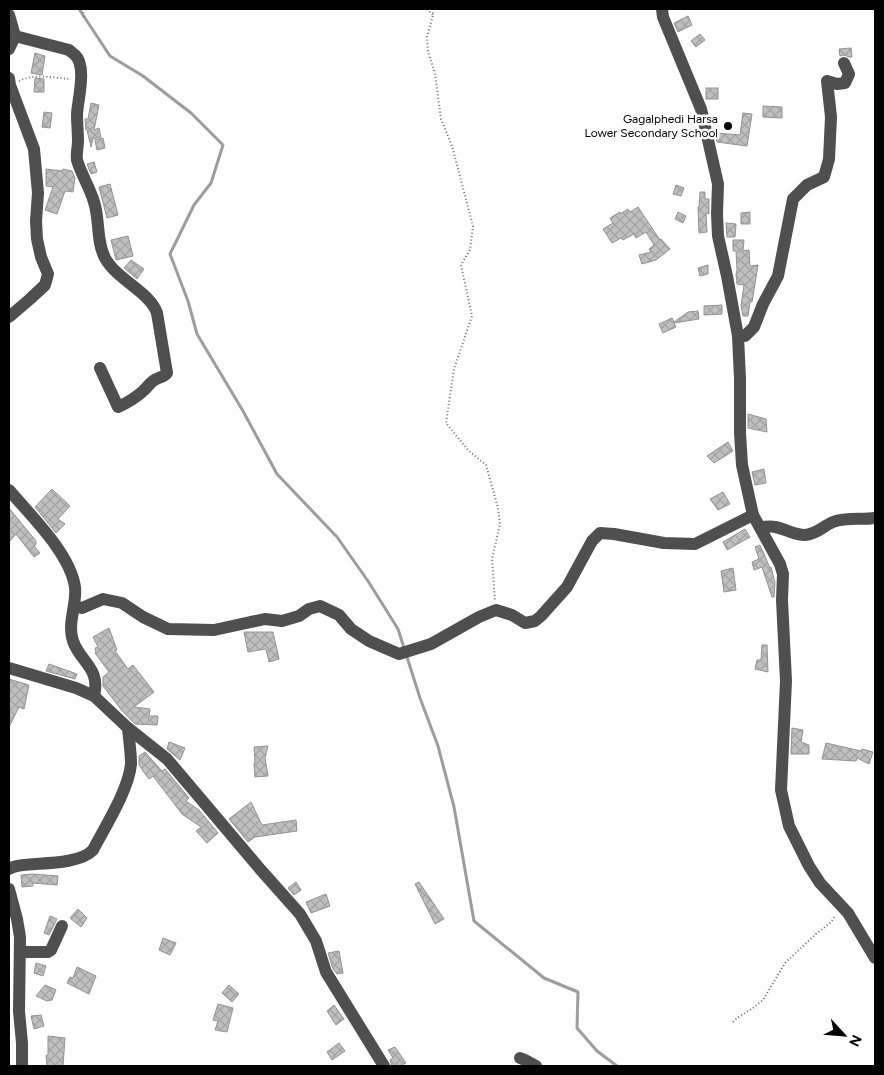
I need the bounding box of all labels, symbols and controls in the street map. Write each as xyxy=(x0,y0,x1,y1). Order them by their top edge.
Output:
place label: Gagalphedi Harsa Lower Secondary School xyxy=(584,112,718,140)
marker: Gagalphedi Harsa Lower Secondary School xyxy=(722,120,734,132)
north arrow xyxy=(819,1010,869,1060)
text: N xyxy=(845,1032,865,1049)

